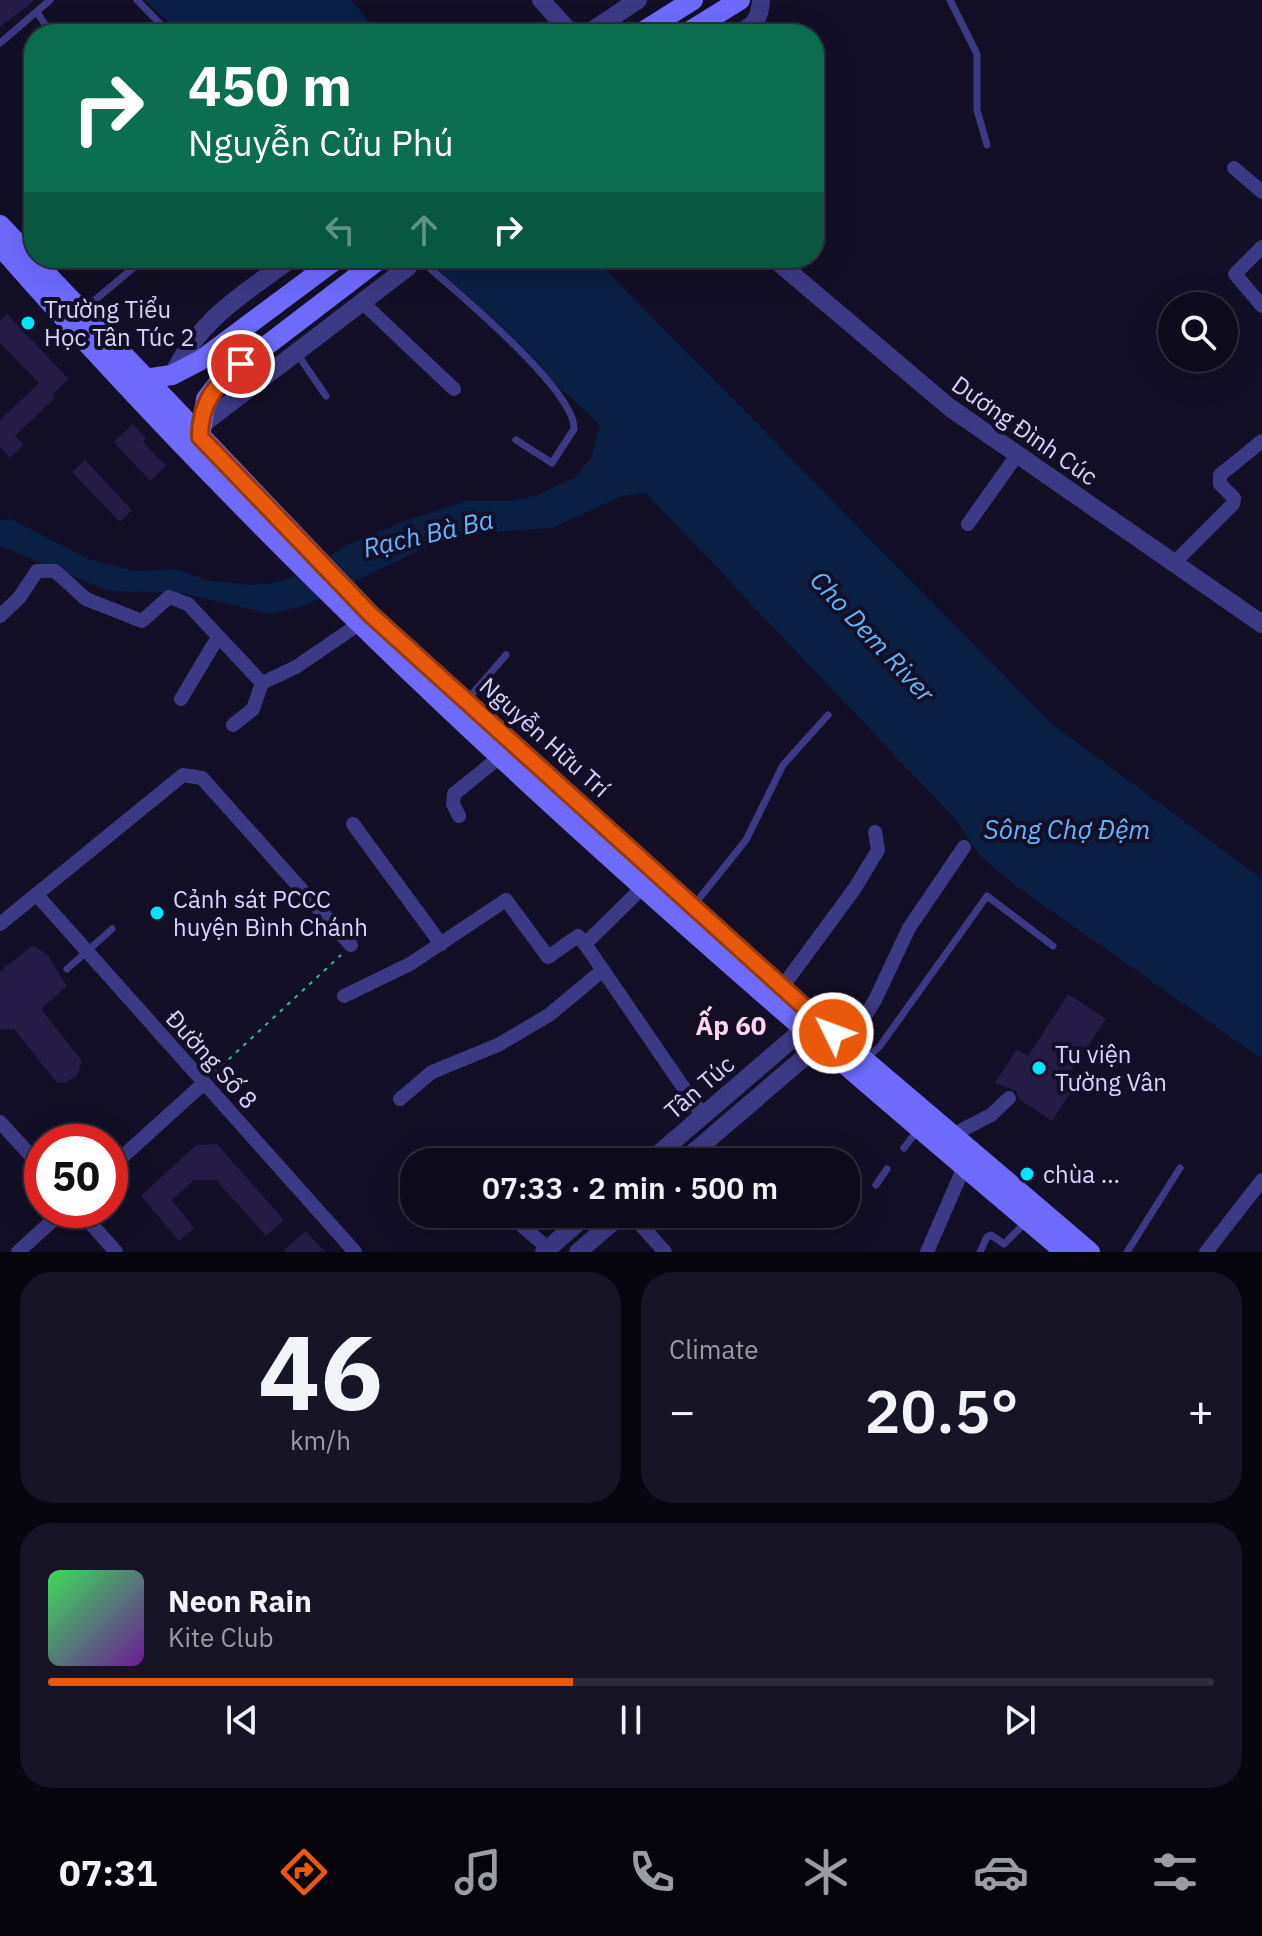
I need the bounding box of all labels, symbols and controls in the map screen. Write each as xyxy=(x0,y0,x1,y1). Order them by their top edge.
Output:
text: 450 m xyxy=(188,49,352,121)
icon: right xyxy=(56,56,160,160)
text: Nguyễn Cửu Phú xyxy=(188,119,454,166)
icon: left xyxy=(318,208,362,252)
icon: ahead xyxy=(402,208,446,252)
icon: right xyxy=(486,208,530,252)
map controls xyxy=(1158,292,1238,372)
button: search xyxy=(1158,292,1238,372)
place label: Trường Tiểu Học Tân Túc 2 xyxy=(44,293,195,353)
marker: Trường Tiểu Học Tân Túc 2 xyxy=(19,314,37,332)
pin xyxy=(207,330,275,398)
icon: arrive xyxy=(219,342,263,386)
street label: Dương Đình Cúc xyxy=(946,368,1104,492)
water label: Rạch Bà Ba xyxy=(359,501,497,565)
water label: Cho Dem River xyxy=(803,563,944,710)
street label: Nguyễn Hữu Trí xyxy=(473,670,617,804)
water label: Sông Chợ Đệm xyxy=(984,812,1150,846)
place label: Cảnh sát PCCC huyện Bình Chánh xyxy=(173,883,368,943)
marker: Cảnh sát PCCC huyện Bình Chánh xyxy=(148,904,166,922)
position arrow xyxy=(791,991,875,1075)
street label: Đường Số 8 xyxy=(159,1003,265,1115)
district label: Ấp 60 xyxy=(696,1005,766,1042)
place label: Tu viện Tường Vân xyxy=(1055,1038,1167,1098)
street label: Tân Túc xyxy=(657,1048,741,1126)
marker: Tu viện Tường Vân xyxy=(1030,1059,1048,1077)
speed limit sign: 50 xyxy=(24,1124,128,1228)
place label: chùa … xyxy=(1043,1158,1120,1190)
marker: chùa … xyxy=(1018,1165,1036,1183)
text: 07:33 · 2 min · 500 m xyxy=(482,1168,778,1207)
text: 46 xyxy=(258,1303,383,1439)
text: Climate xyxy=(669,1332,759,1366)
text: 20.5° xyxy=(864,1371,1019,1450)
text: − xyxy=(669,1382,695,1439)
text: + xyxy=(1188,1382,1214,1439)
text: km/h xyxy=(290,1423,351,1457)
text: Neon Rain xyxy=(168,1581,312,1620)
text: Kite Club xyxy=(168,1620,273,1654)
icon: previous xyxy=(220,1698,264,1742)
icon: pause xyxy=(609,1698,653,1742)
icon: next xyxy=(998,1698,1042,1742)
icon: directions xyxy=(276,1844,332,1900)
icon: music xyxy=(450,1844,506,1900)
icon: phone xyxy=(624,1844,680,1900)
icon: climate xyxy=(798,1844,854,1900)
icon: car xyxy=(973,1844,1029,1900)
icon: filters xyxy=(1147,1844,1203,1900)
text: 07:31 xyxy=(59,1849,157,1896)

